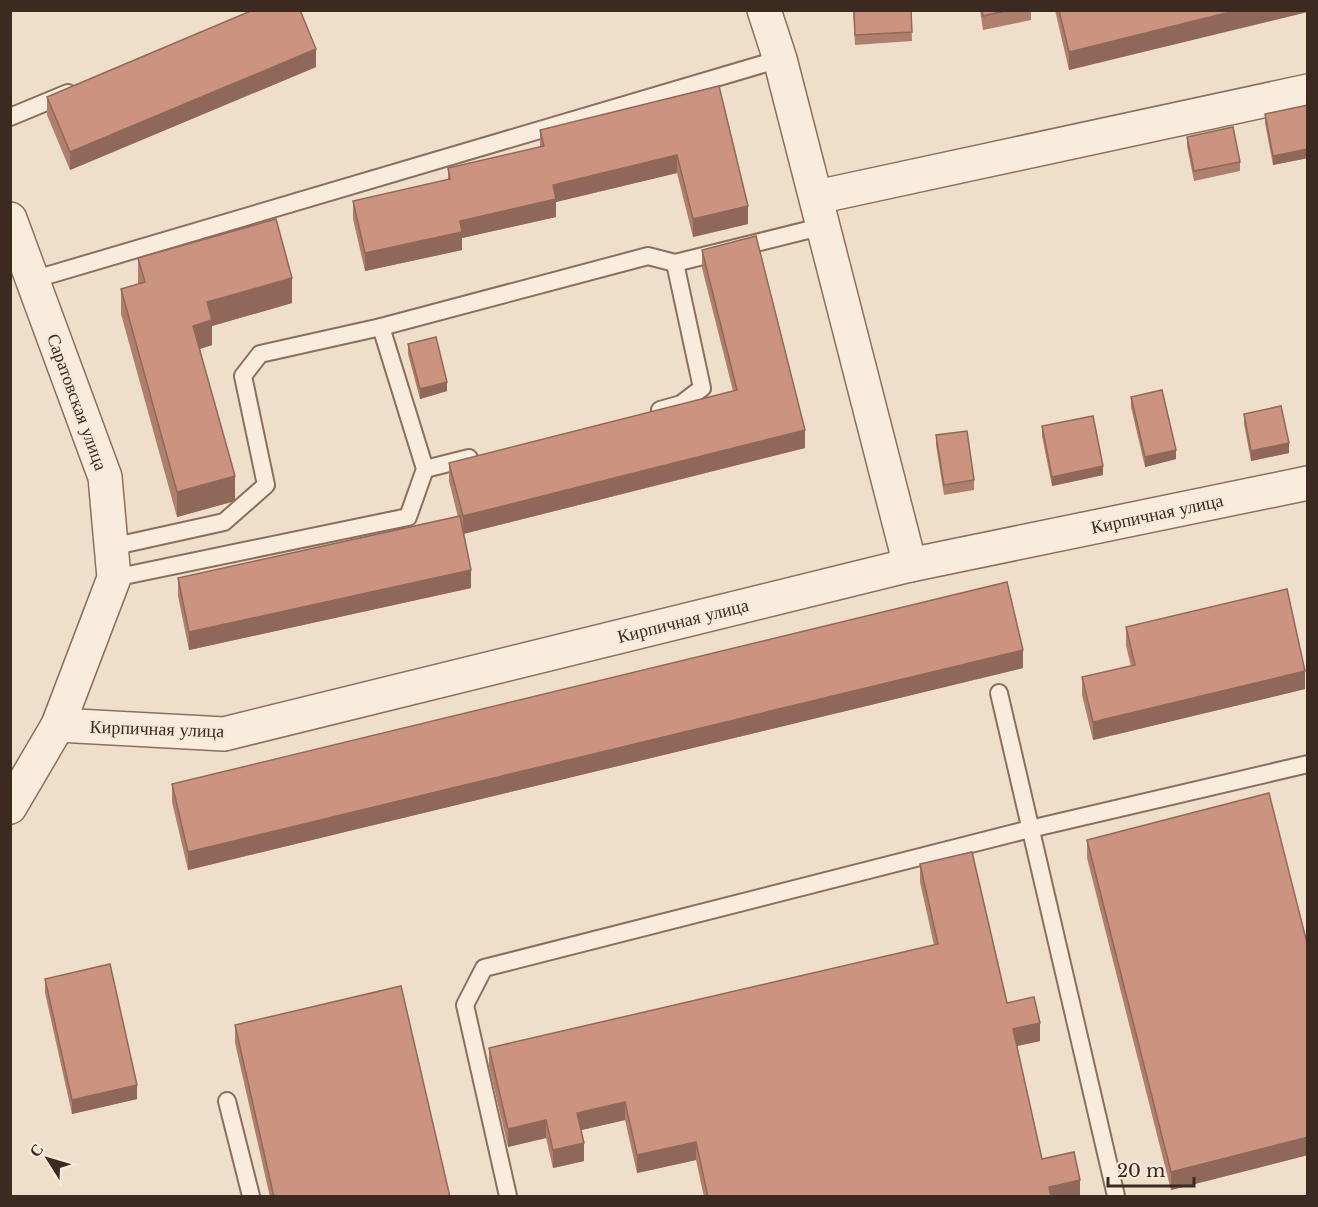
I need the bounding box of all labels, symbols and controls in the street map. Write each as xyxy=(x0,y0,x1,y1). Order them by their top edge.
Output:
street label: Саратовская улица xyxy=(42,331,112,473)
street label: Кирпичная улица xyxy=(1089,489,1225,539)
street label: Кирпичная улица xyxy=(615,594,751,648)
street label: Кирпичная улица xyxy=(89,716,225,742)
north arrow xyxy=(18,1129,78,1189)
text: С xyxy=(25,1139,47,1161)
scale bar xyxy=(1108,1150,1194,1188)
text: 20 m xyxy=(1117,1160,1165,1182)

